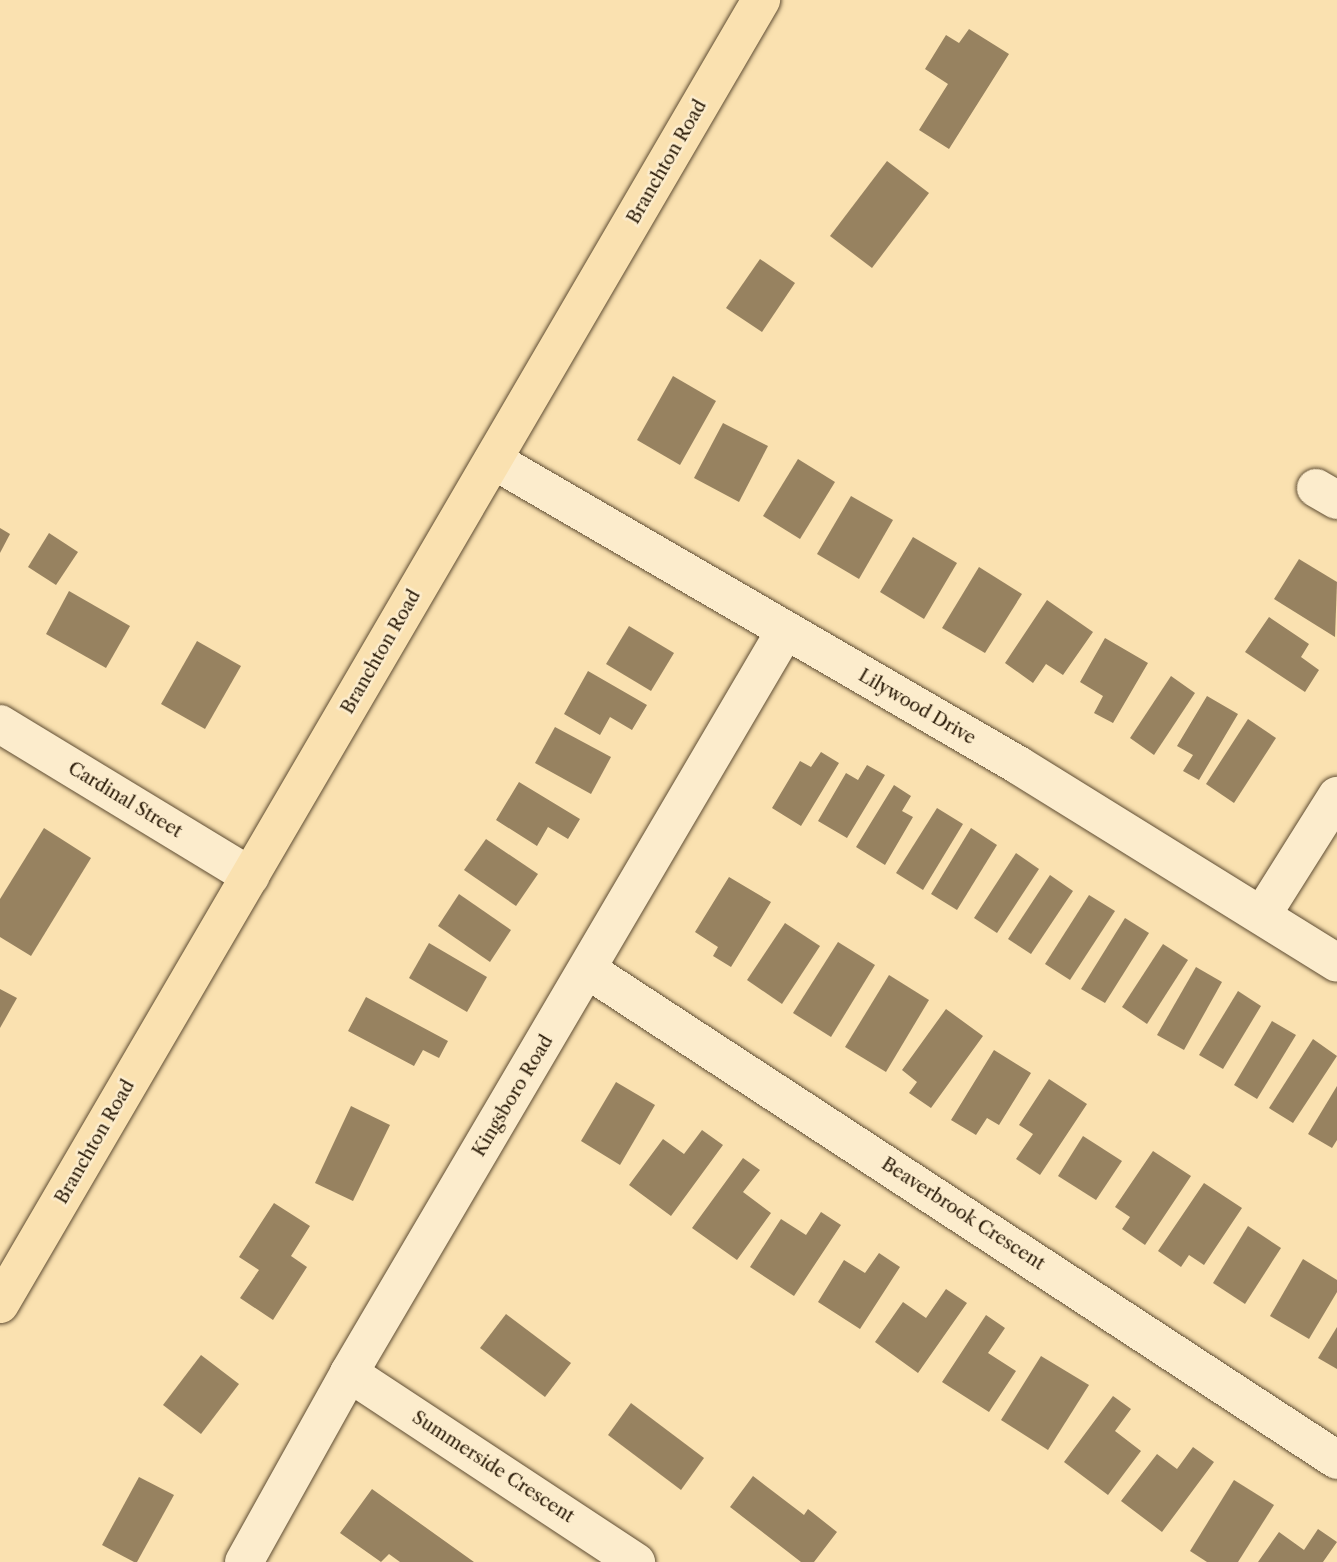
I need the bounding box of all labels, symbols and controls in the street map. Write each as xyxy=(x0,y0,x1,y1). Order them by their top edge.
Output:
street label: Branchton Road xyxy=(623,96,711,228)
street label: Branchton Road xyxy=(337,586,425,718)
street label: Lilywood Drive xyxy=(855,665,979,749)
street label: Cardinal Street xyxy=(64,758,186,842)
street label: Kingsboro Road xyxy=(468,1031,558,1161)
street label: Branchton Road xyxy=(51,1076,139,1208)
street label: Beaverbrook Crescent xyxy=(877,1153,1049,1275)
street label: Summerside Crescent xyxy=(408,1407,578,1527)

